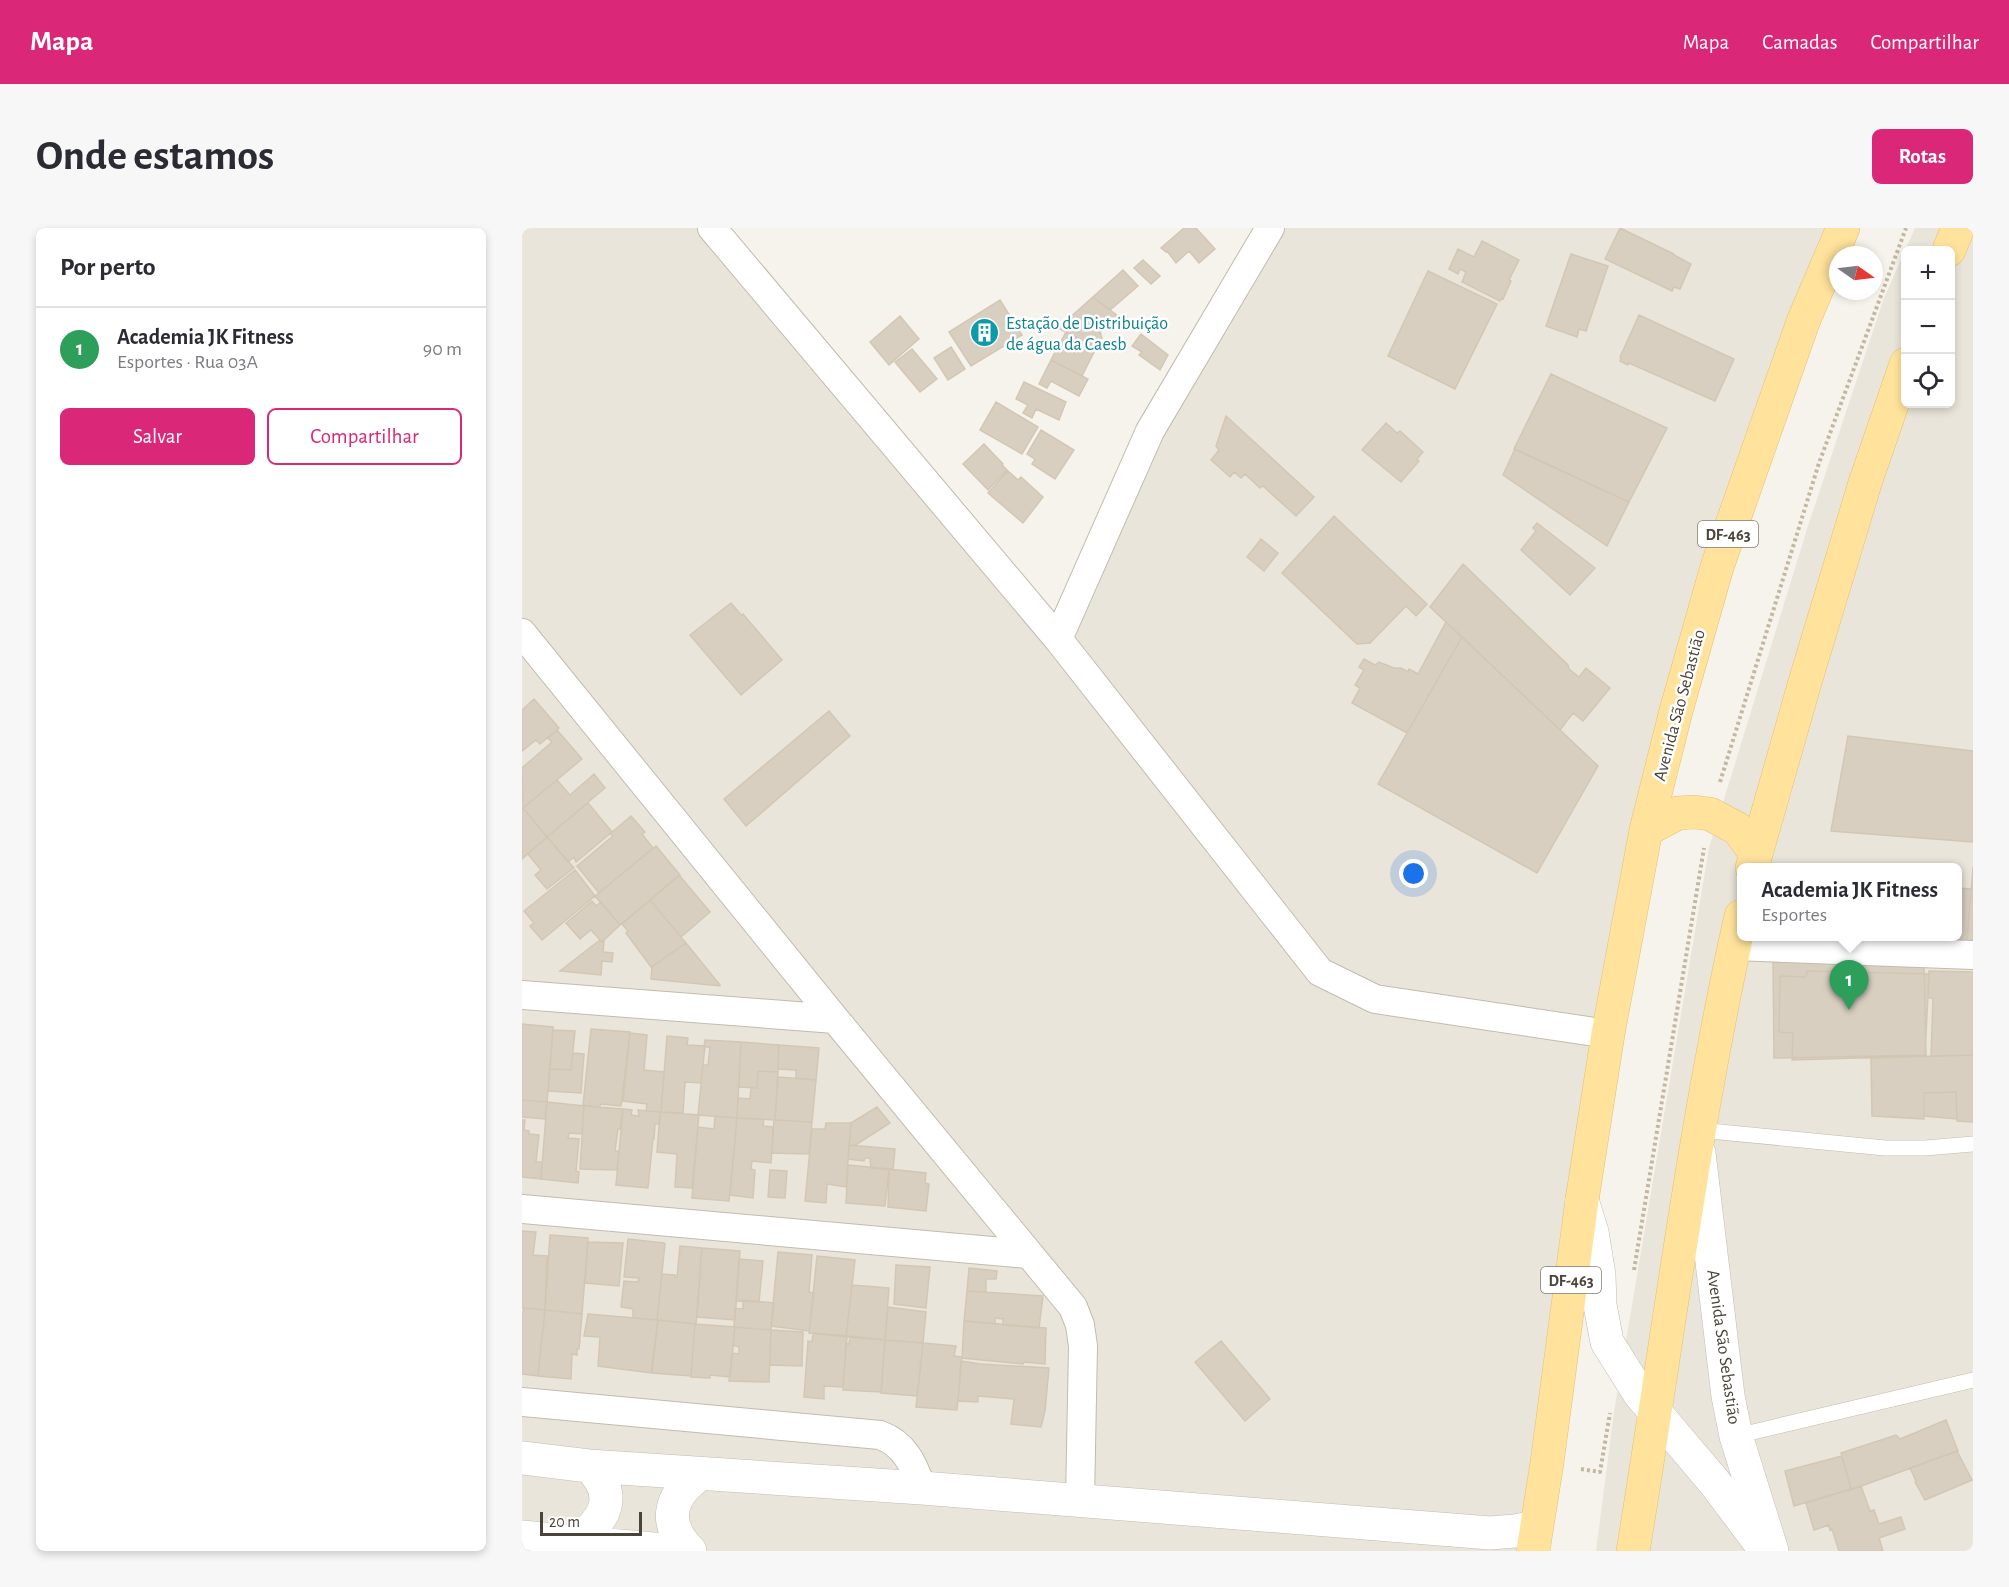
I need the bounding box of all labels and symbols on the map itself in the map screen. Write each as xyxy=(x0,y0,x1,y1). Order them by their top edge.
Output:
north arrow xyxy=(1829,246,1883,300)
place label: Estação de Distribuição de água da Caesb xyxy=(1006,315,1168,354)
building icon: Estação de Distribuição de água da Caesb xyxy=(969,317,1001,349)
road number: DF-463 xyxy=(1698,521,1758,547)
street label: Avenida São Sebastião xyxy=(1651,627,1709,783)
your location xyxy=(1399,859,1428,888)
pin: 1 xyxy=(1830,960,1868,1010)
road number: DF-463 xyxy=(1541,1267,1601,1293)
street label: Avenida São Sebastião xyxy=(1703,1269,1743,1426)
scale bar xyxy=(540,1509,642,1536)

